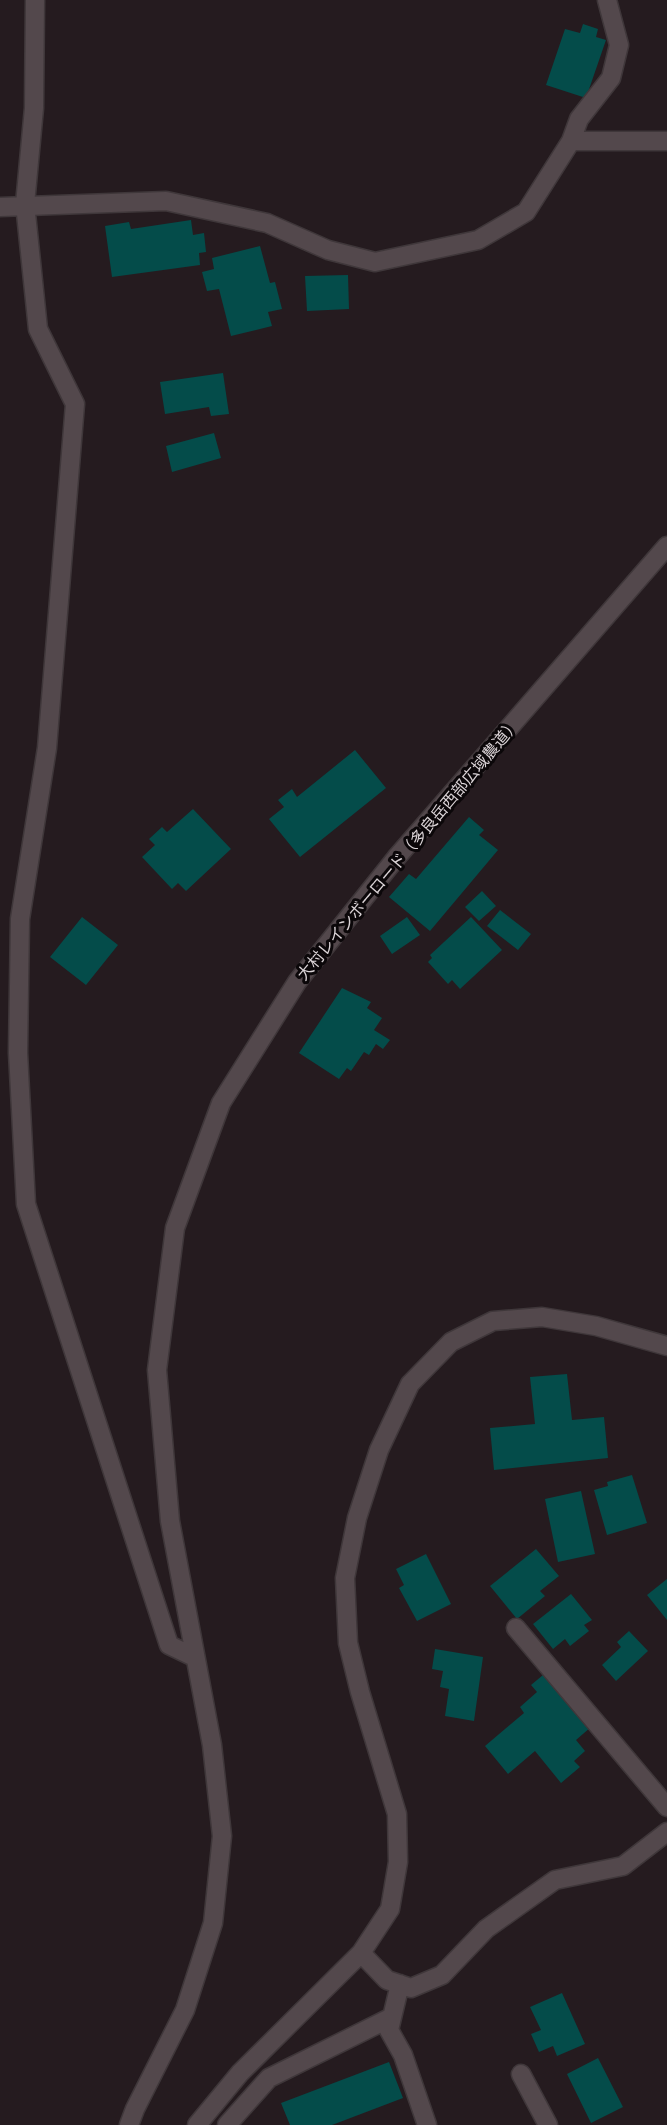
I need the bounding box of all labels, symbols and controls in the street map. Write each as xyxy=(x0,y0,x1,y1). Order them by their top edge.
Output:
street label: 大村レインボーロード（多良岳西部広域農道） xyxy=(292,714,524,984)

